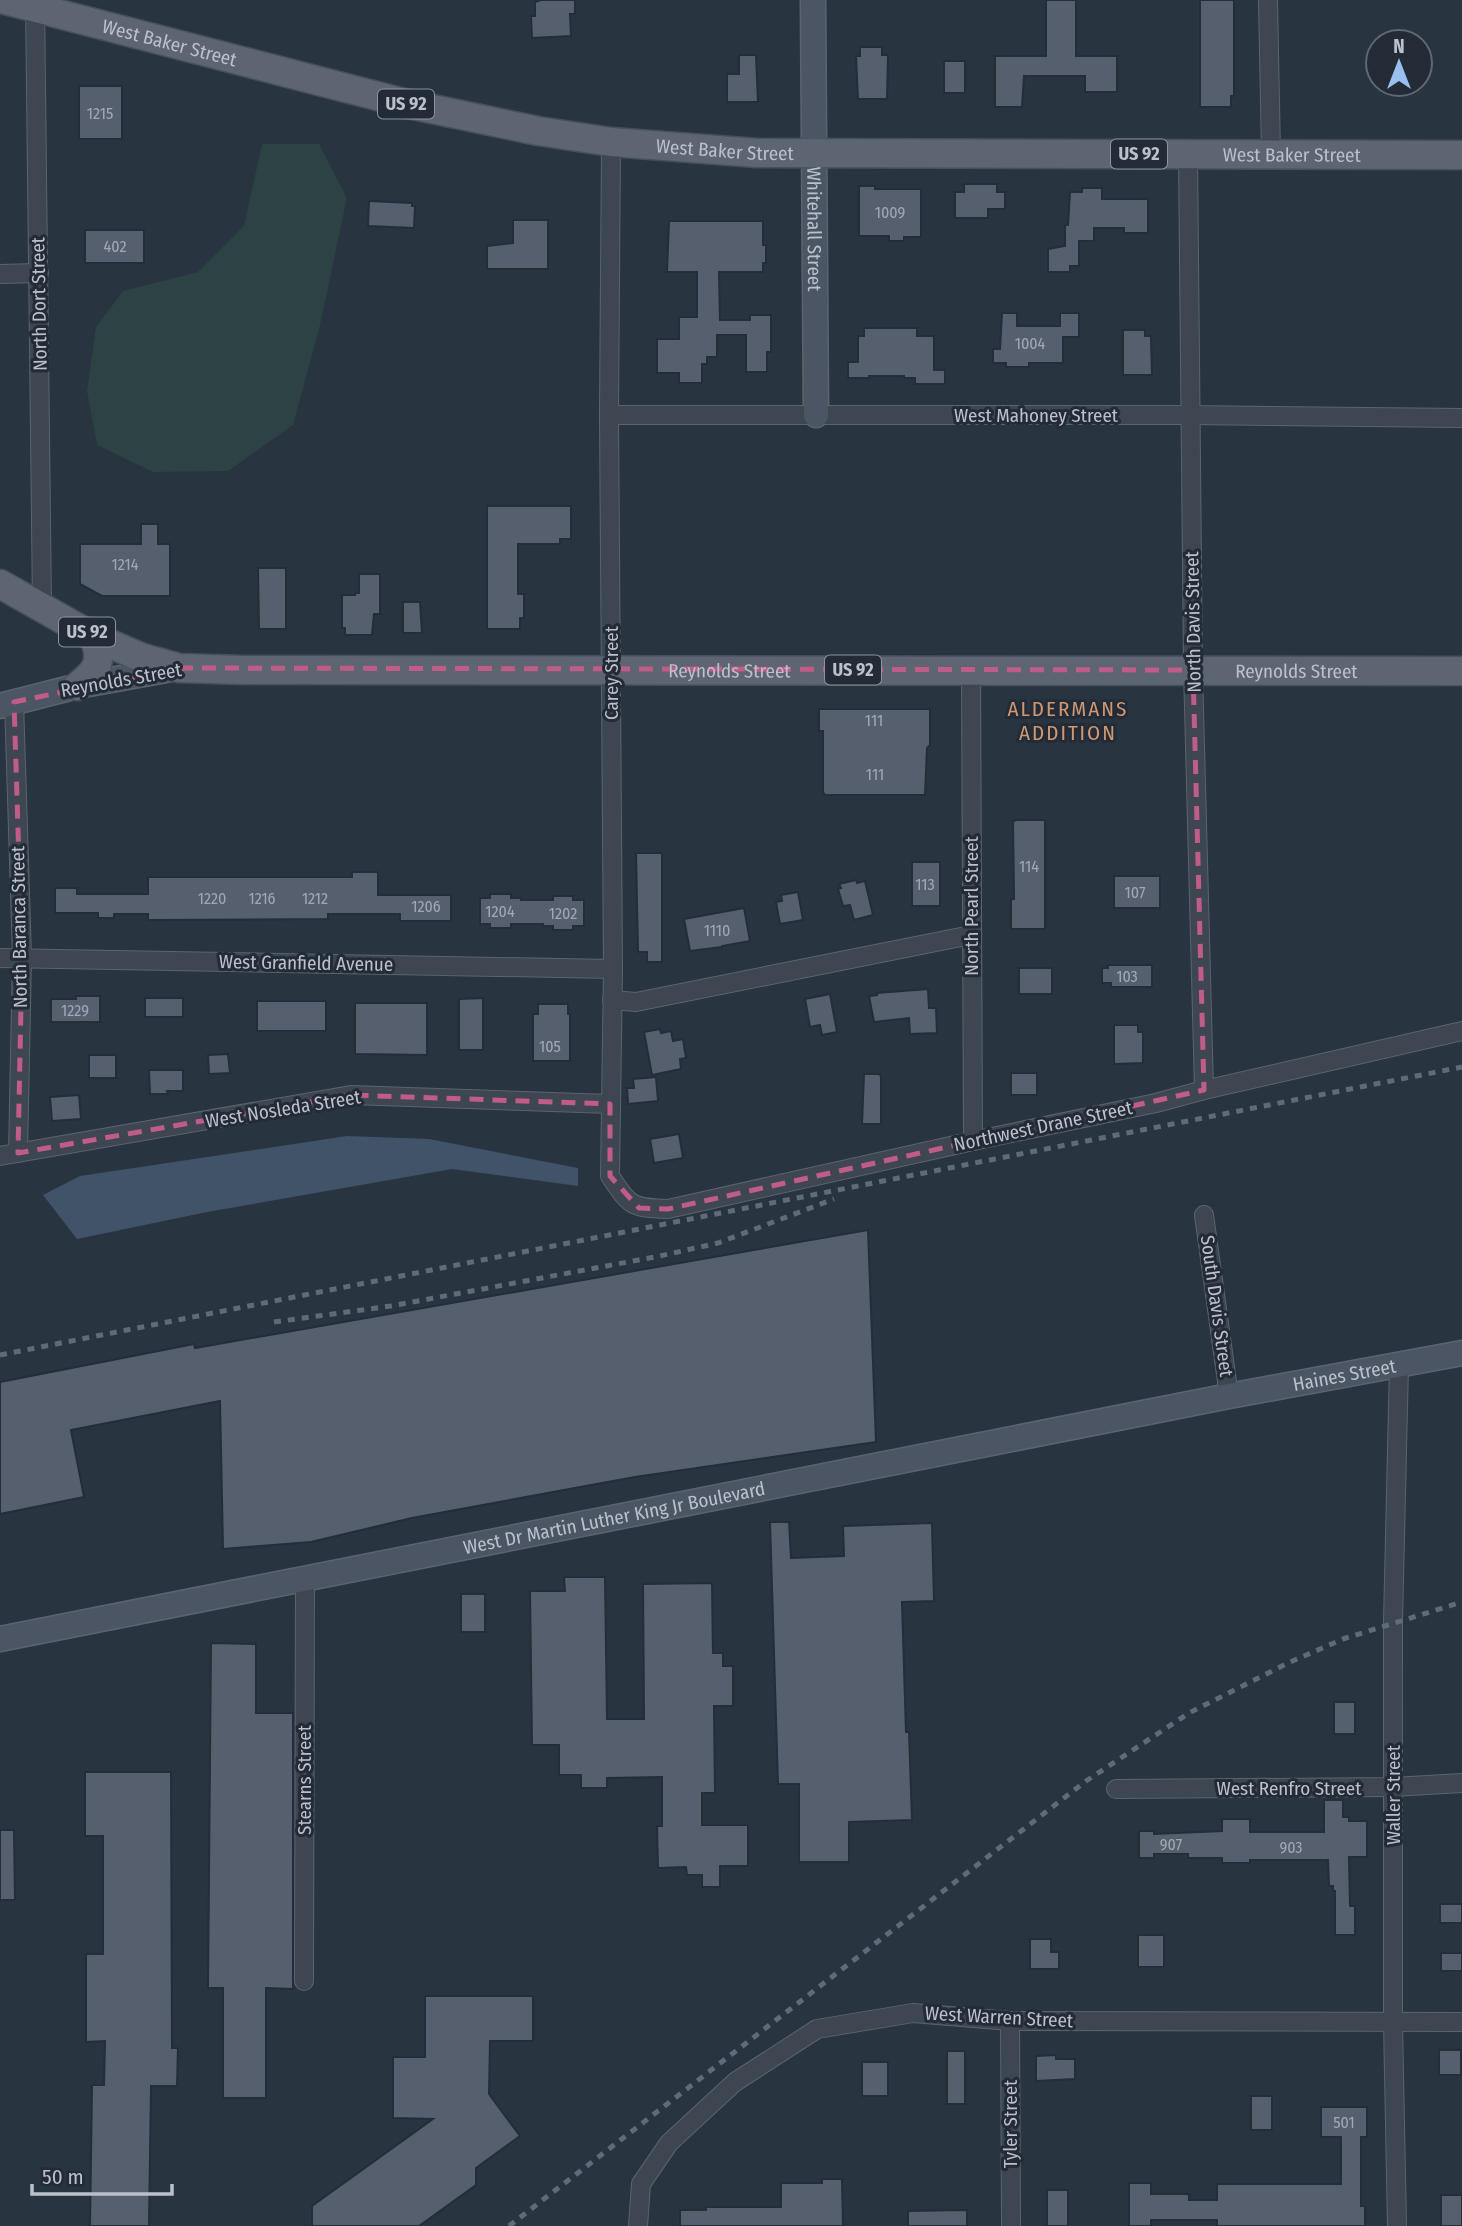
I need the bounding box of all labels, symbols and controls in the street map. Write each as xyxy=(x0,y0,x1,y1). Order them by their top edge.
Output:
street label: West Baker Street xyxy=(100,14,240,71)
north arrow xyxy=(1364,28,1434,98)
text: N xyxy=(1393,35,1405,58)
road number: US 92 xyxy=(378,90,434,119)
house number: 1215 xyxy=(87,104,113,123)
street label: West Baker Street xyxy=(655,134,795,165)
road number: US 92 xyxy=(1111,140,1167,168)
street label: West Baker Street xyxy=(1223,143,1362,166)
street label: Whitehall Street xyxy=(803,167,827,292)
house number: 1009 xyxy=(875,203,906,222)
street label: North Dort Street xyxy=(26,236,52,371)
house number: 402 xyxy=(104,237,126,256)
house number: 1004 xyxy=(1015,334,1046,353)
street label: West Mahoney Street xyxy=(954,404,1119,427)
street label: North Davis Street xyxy=(1180,550,1206,693)
house number: 1214 xyxy=(112,555,139,574)
road number: US 92 xyxy=(59,618,115,646)
street label: Carey Street xyxy=(600,625,623,720)
road number: US 92 xyxy=(825,656,881,684)
street label: Reynolds Street xyxy=(59,658,184,702)
street label: Reynolds Street xyxy=(668,659,791,682)
street label: Reynolds Street xyxy=(1235,659,1358,682)
district label: ALDERMANS ADDITION xyxy=(1008,696,1128,746)
house number: 111 xyxy=(865,711,883,730)
house number: 111 xyxy=(866,765,884,784)
street label: North Pearl Street xyxy=(960,835,983,976)
street label: North Baranca Street xyxy=(6,845,32,1008)
house number: 114 xyxy=(1019,857,1039,876)
house number: 113 xyxy=(915,875,935,894)
house number: 107 xyxy=(1125,883,1146,902)
house number: 1220 xyxy=(198,889,226,908)
house number: 1216 xyxy=(248,889,276,908)
house number: 1212 xyxy=(302,889,328,908)
house number: 1206 xyxy=(411,897,441,916)
house number: 1204 xyxy=(485,902,515,921)
house number: 1202 xyxy=(549,904,577,923)
house number: 1110 xyxy=(704,921,730,940)
street label: West Granfield Avenue xyxy=(219,950,393,976)
house number: 103 xyxy=(1116,967,1138,986)
house number: 1229 xyxy=(61,1001,89,1020)
house number: 105 xyxy=(539,1037,561,1056)
street label: West Nosleda Street xyxy=(204,1085,363,1133)
street label: Northwest Drane Street xyxy=(952,1096,1135,1156)
street label: South Davis Street xyxy=(1196,1234,1238,1379)
street label: Haines Street xyxy=(1291,1354,1398,1396)
street label: West Dr Martin Luther King Jr Boulevard xyxy=(461,1477,767,1559)
street label: Stearns Street xyxy=(293,1724,316,1835)
street label: Waller Street xyxy=(1382,1744,1405,1845)
street label: West Renfro Street xyxy=(1217,1777,1362,1800)
house number: 907 xyxy=(1160,1835,1183,1854)
house number: 903 xyxy=(1279,1838,1303,1857)
street label: West Warren Street xyxy=(924,2002,1075,2032)
street label: Tyler Street xyxy=(999,2079,1022,2168)
house number: 501 xyxy=(1333,2113,1355,2132)
scale bar xyxy=(32,2152,172,2196)
text: 50 m xyxy=(42,2164,84,2190)

